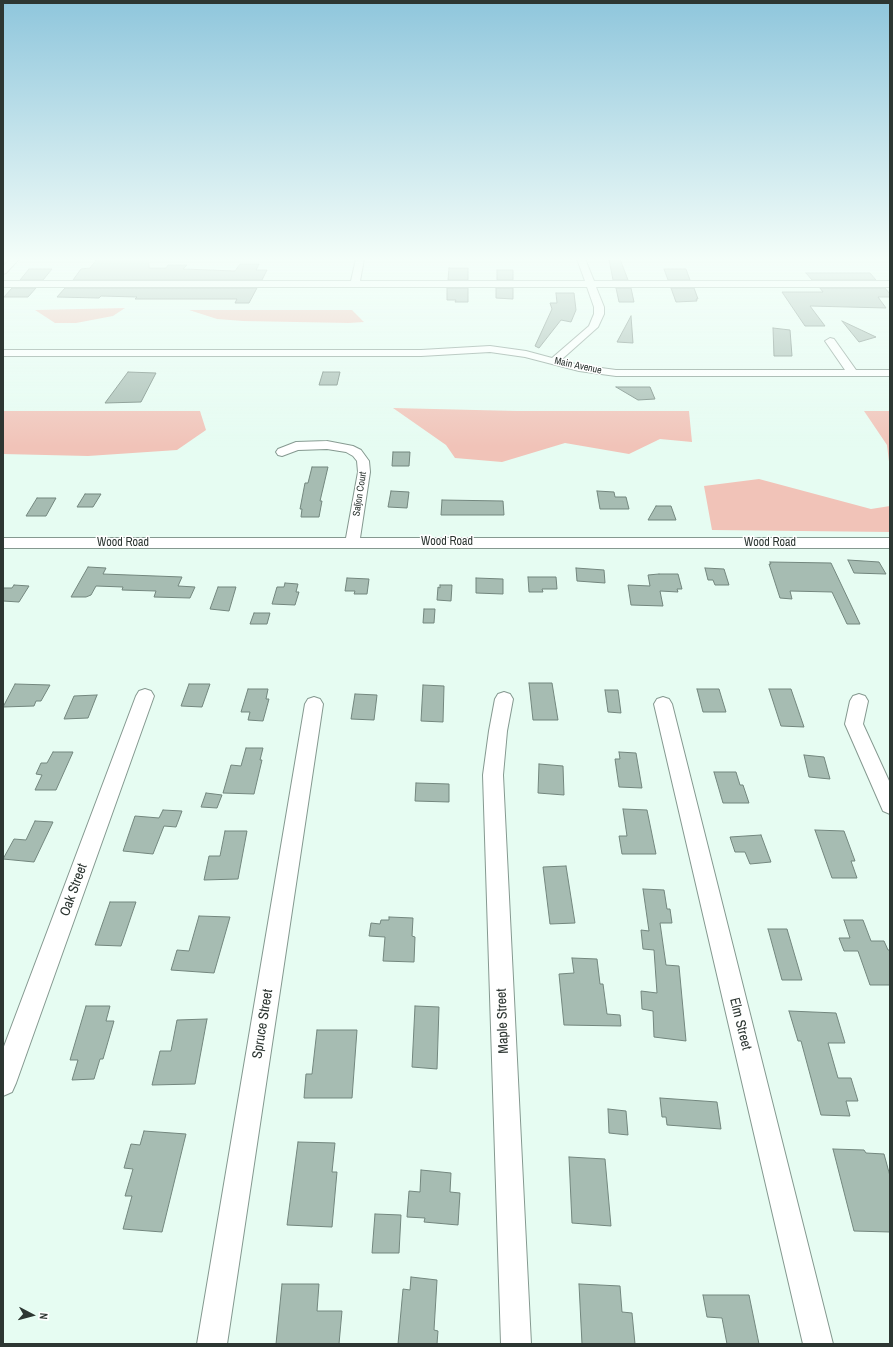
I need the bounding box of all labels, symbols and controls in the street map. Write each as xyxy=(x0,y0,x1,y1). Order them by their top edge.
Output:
street label: Main Avenue xyxy=(553,355,603,377)
street label: Saljon Court xyxy=(351,471,369,517)
street label: Wood Road xyxy=(421,535,473,549)
street label: Wood Road xyxy=(97,536,149,550)
street label: Wood Road xyxy=(744,536,796,550)
street label: Oak Street xyxy=(57,861,91,919)
street label: Spruce Street xyxy=(249,988,277,1060)
street label: Maple Street xyxy=(493,988,513,1054)
street label: Elm Street xyxy=(725,996,755,1052)
north arrow xyxy=(12,1295,52,1335)
text: N xyxy=(37,1312,51,1320)

